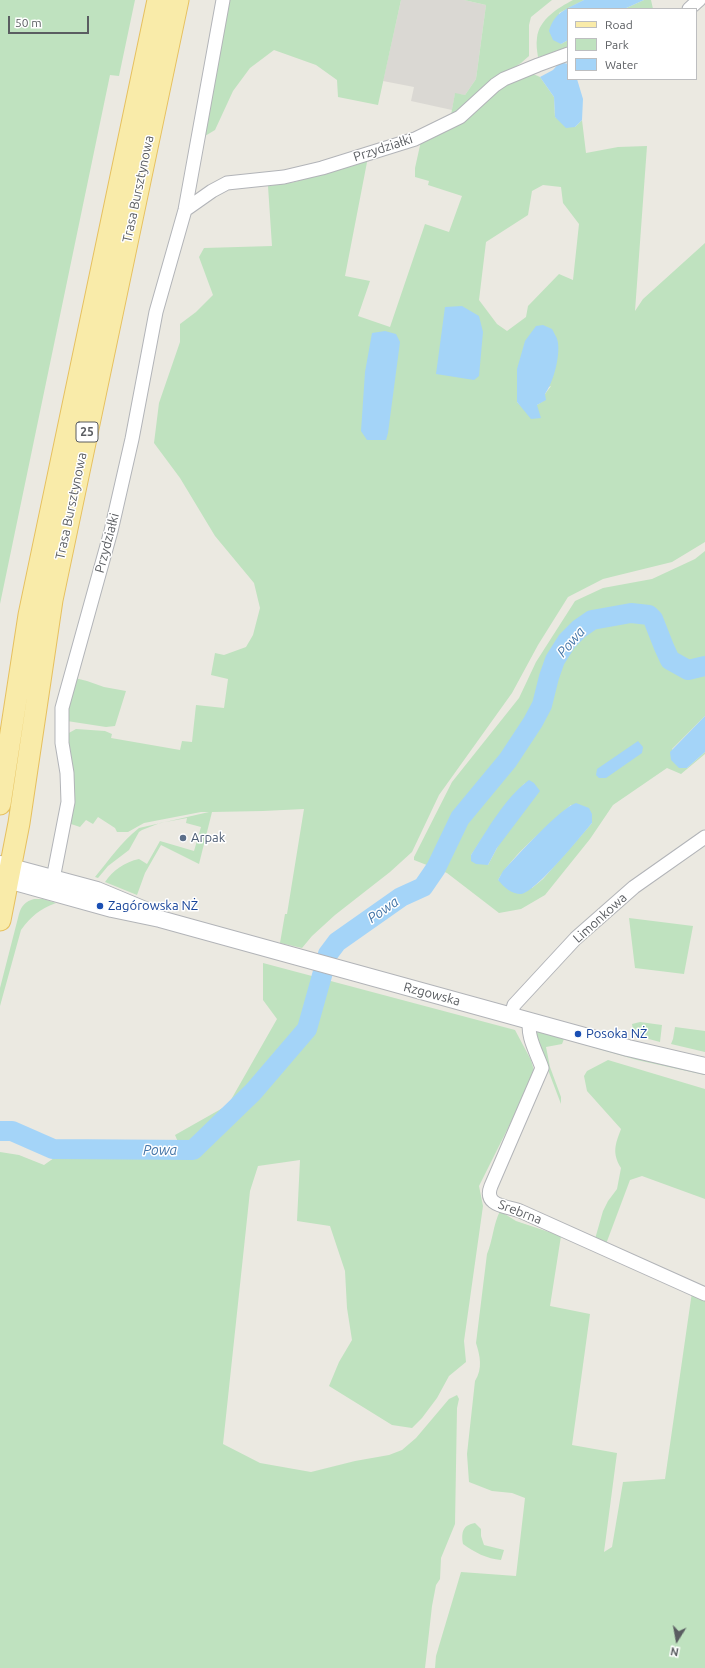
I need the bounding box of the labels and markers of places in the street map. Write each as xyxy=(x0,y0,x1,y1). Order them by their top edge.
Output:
place label: Arpak xyxy=(191,830,225,846)
marker: Arpak xyxy=(178,833,188,843)
place label: Zagórowska NŻ xyxy=(108,898,198,914)
marker: Zagórowska NŻ xyxy=(95,901,105,911)
place label: Posoka NŻ xyxy=(586,1026,647,1042)
marker: Posoka NŻ xyxy=(573,1029,583,1039)

